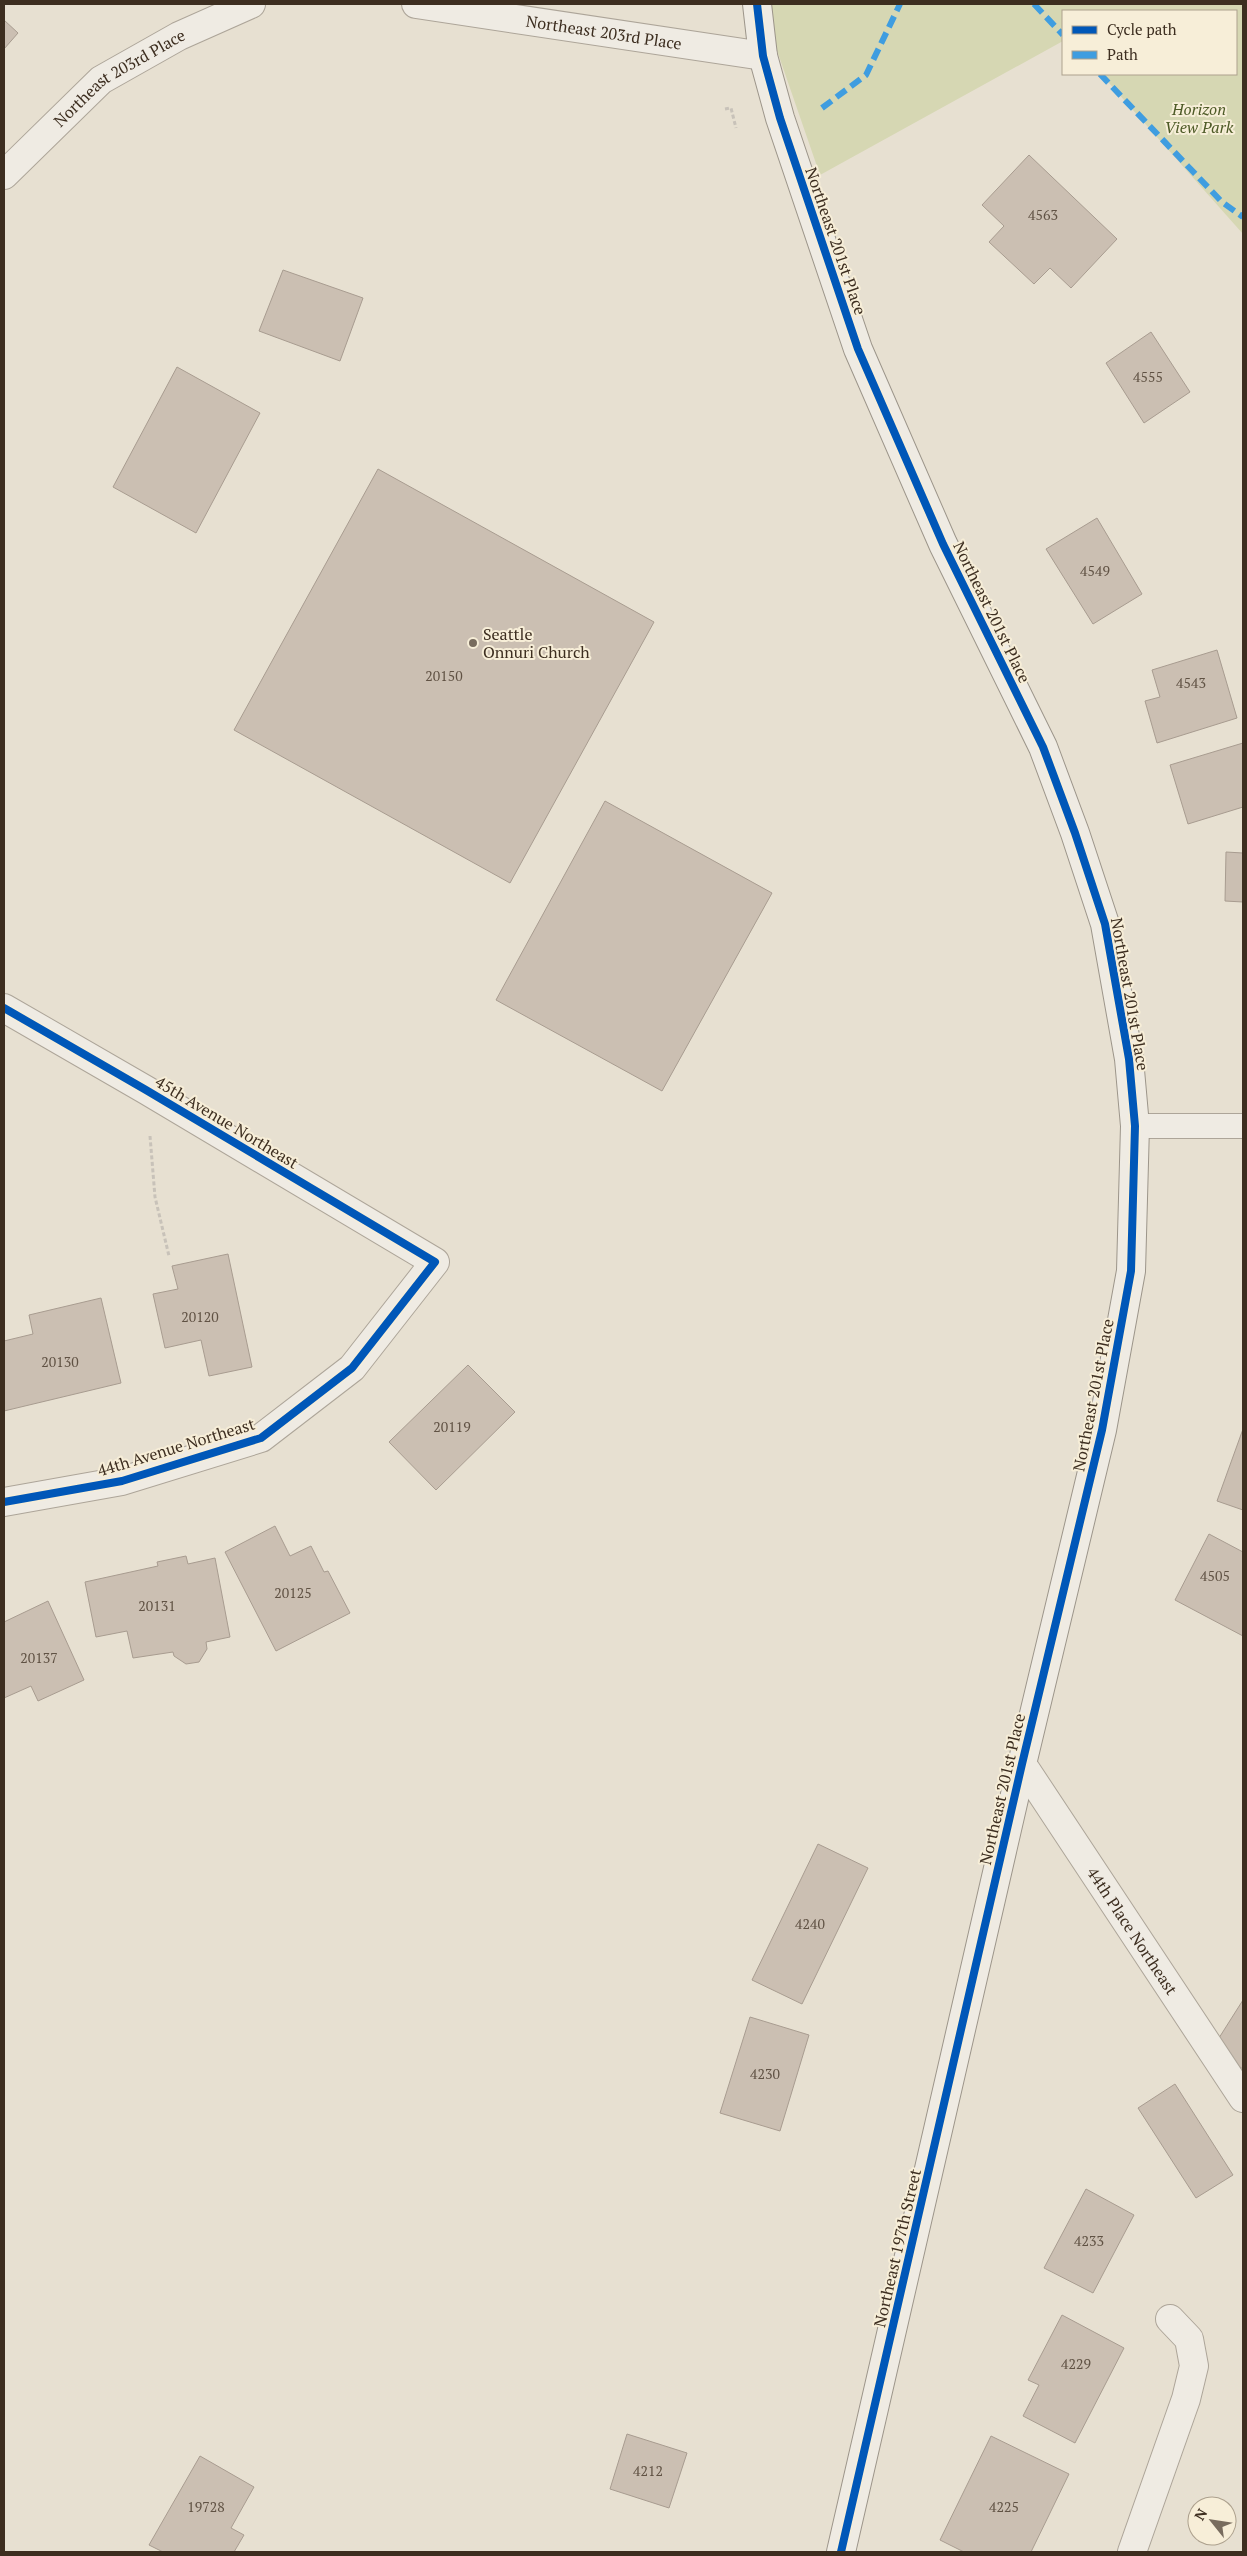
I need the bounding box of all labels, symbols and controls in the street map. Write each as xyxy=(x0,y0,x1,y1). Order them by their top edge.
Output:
street label: Northeast 203rd Place xyxy=(525,10,683,55)
legend xyxy=(1062,10,1237,75)
text: Cycle path xyxy=(1107,19,1177,39)
street label: Northeast 203rd Place xyxy=(49,24,188,132)
text: Path xyxy=(1107,44,1138,64)
park label: Horizon View Park xyxy=(1165,98,1234,138)
street label: Northeast 201st Place xyxy=(800,164,872,318)
house number: 4563 xyxy=(1028,205,1058,224)
house number: 4555 xyxy=(1133,367,1163,386)
street label: Northeast 201st Place xyxy=(948,538,1036,686)
house number: 4549 xyxy=(1080,561,1110,580)
place label: Seattle Onnuri Church xyxy=(483,623,590,663)
marker: Seattle Onnuri Church xyxy=(467,637,479,649)
house number: 20150 xyxy=(425,666,463,685)
house number: 4543 xyxy=(1176,673,1206,692)
street label: Northeast 201st Place xyxy=(1106,916,1154,1072)
street label: 45th Avenue Northeast xyxy=(151,1071,303,1174)
house number: 20120 xyxy=(181,1307,219,1326)
street label: Northeast 201st Place xyxy=(1067,1317,1119,1473)
house number: 20130 xyxy=(41,1352,79,1371)
street label: 44th Avenue Northeast xyxy=(95,1413,257,1481)
house number: 20119 xyxy=(433,1417,471,1436)
house number: 4505 xyxy=(1200,1566,1230,1585)
house number: 20125 xyxy=(274,1583,312,1602)
house number: 20131 xyxy=(138,1596,176,1615)
house number: 20137 xyxy=(20,1648,58,1667)
street label: Northeast 201st Place xyxy=(974,1711,1030,1867)
street label: 44th Place Northeast xyxy=(1082,1863,1183,1999)
house number: 4240 xyxy=(795,1914,825,1933)
house number: 4230 xyxy=(750,2064,780,2083)
street label: Northeast 197th Street xyxy=(868,2167,926,2329)
house number: 4233 xyxy=(1074,2231,1104,2250)
house number: 4229 xyxy=(1061,2354,1091,2373)
house number: 4212 xyxy=(633,2461,663,2480)
north arrow xyxy=(1187,2496,1237,2546)
house number: 19728 xyxy=(187,2497,225,2516)
house number: 4225 xyxy=(989,2497,1019,2516)
text: N xyxy=(1189,2505,1211,2524)

